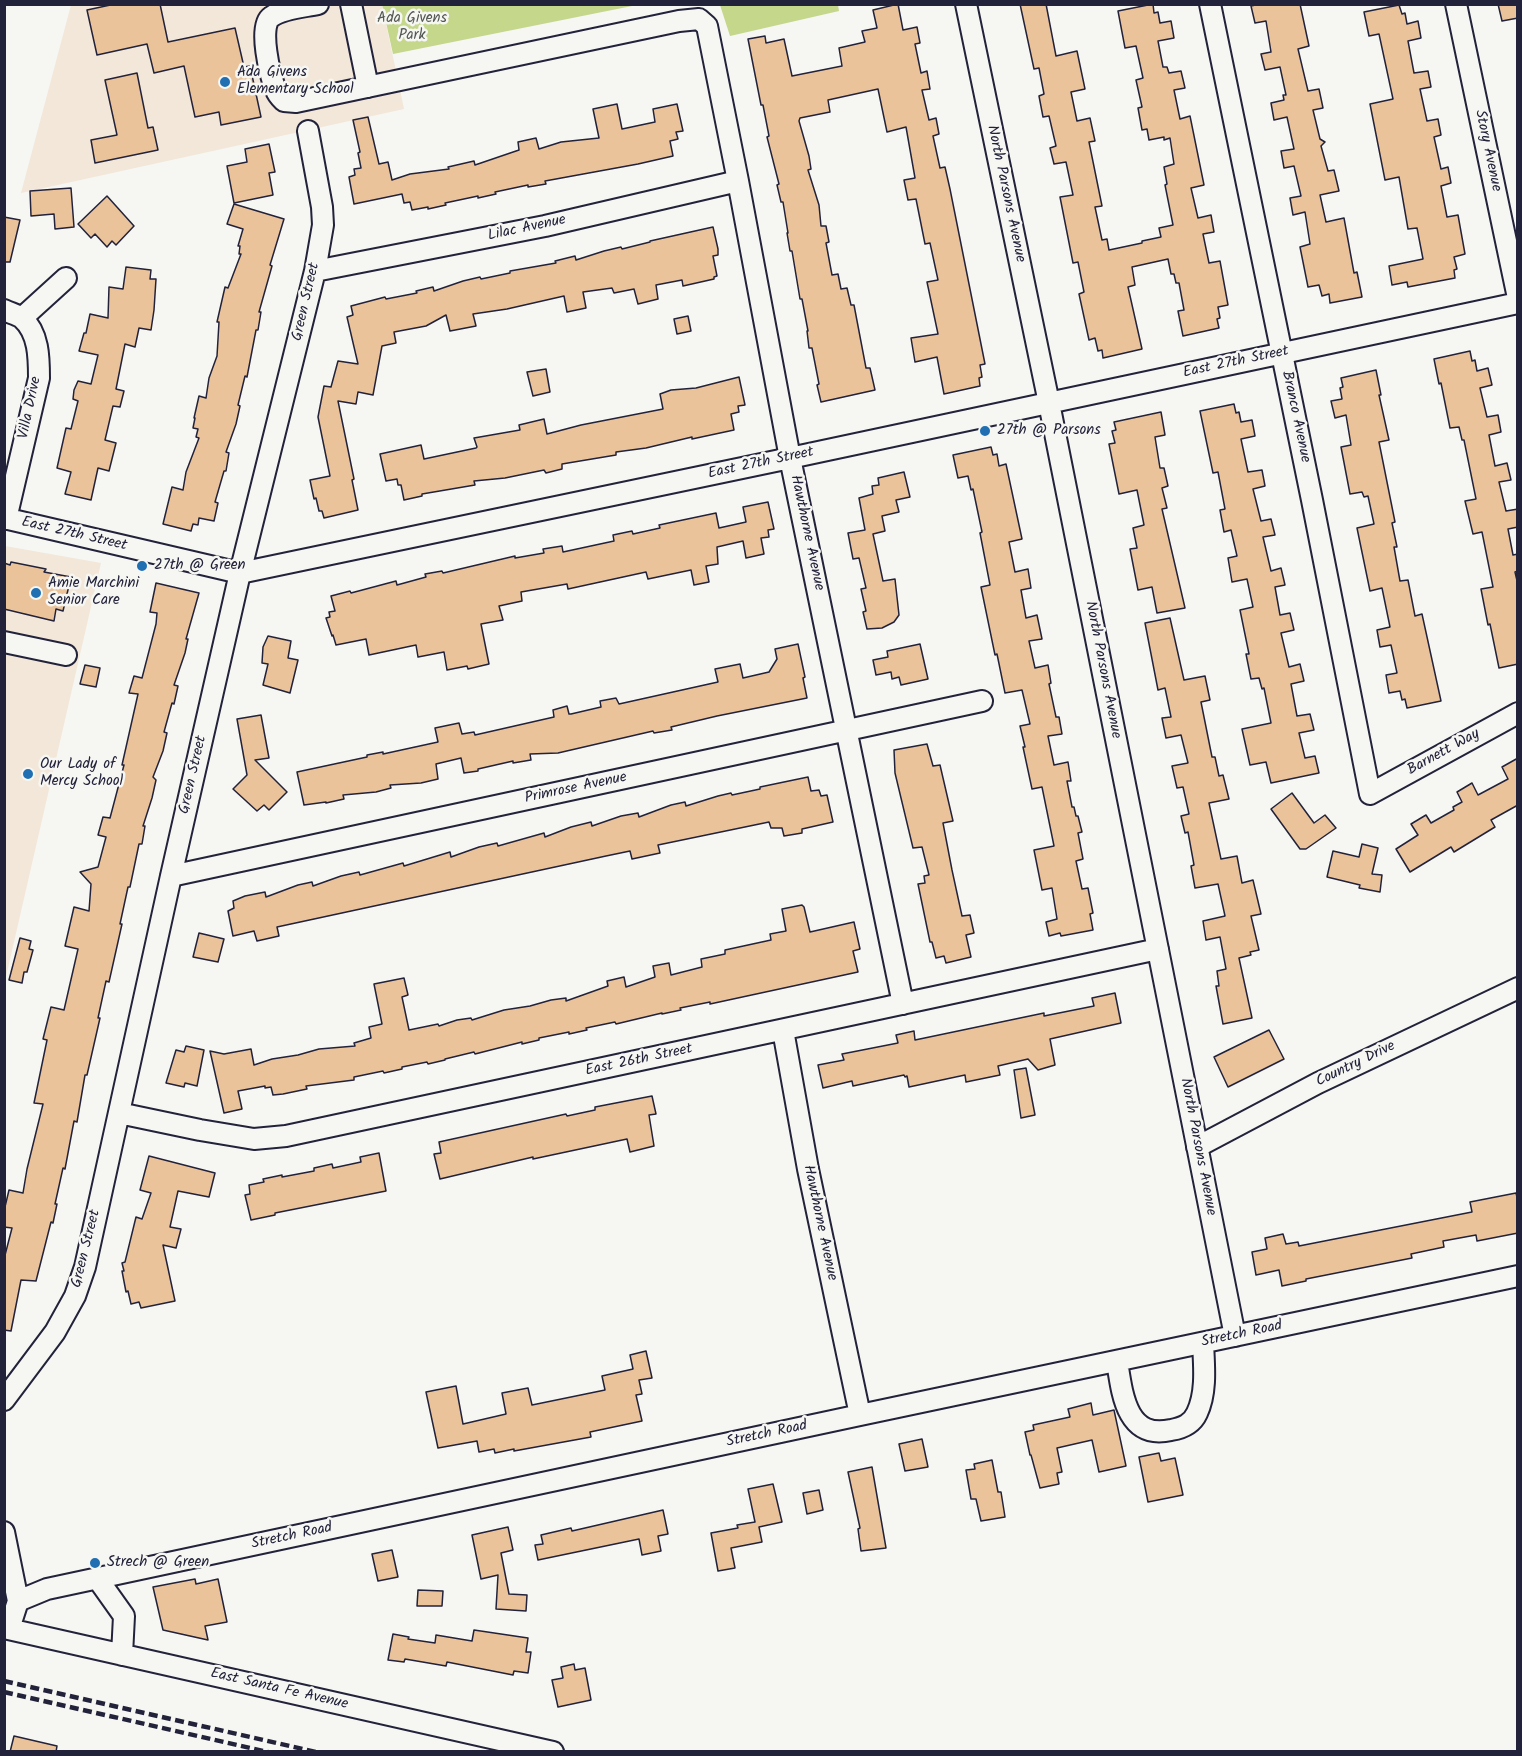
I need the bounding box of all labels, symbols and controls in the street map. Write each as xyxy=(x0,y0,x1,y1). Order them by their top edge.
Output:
park label: Ada Givens Park xyxy=(377,10,447,45)
place label: Ada Givens Elementary School xyxy=(237,64,354,99)
marker: Ada Givens Elementary School xyxy=(218,75,232,89)
street label: Story Avenue xyxy=(1470,109,1504,193)
street label: North Parsons Avenue xyxy=(982,124,1028,264)
street label: Lilac Avenue xyxy=(486,212,568,246)
street label: Green Street xyxy=(289,261,325,343)
street label: East 27th Street xyxy=(1182,343,1290,383)
street label: Branco Avenue xyxy=(1277,370,1313,464)
street label: Villa Drive xyxy=(16,375,46,441)
place label: 27th @ Parsons xyxy=(997,422,1101,440)
marker: 27th @ Parsons xyxy=(978,424,992,438)
street label: East 27th Street xyxy=(707,444,815,484)
street label: Hawthorne Avenue xyxy=(785,474,827,592)
street label: East 27th Street xyxy=(20,514,128,556)
place label: 27th @ Green xyxy=(154,557,246,575)
marker: 27th @ Green xyxy=(135,559,149,573)
place label: Amie Marchini Senior Care xyxy=(48,575,139,610)
marker: Amie Marchini Senior Care xyxy=(29,586,43,600)
street label: North Parsons Avenue xyxy=(1080,600,1124,740)
street label: Barnett Way xyxy=(1405,726,1483,780)
street label: Green Street xyxy=(176,734,212,816)
place label: Our Lady of Mercy School xyxy=(40,756,123,791)
marker: Our Lady of Mercy School xyxy=(21,767,35,781)
street label: Primrose Avenue xyxy=(523,769,629,809)
street label: Country Drive xyxy=(1313,1038,1399,1092)
street label: East 26th Street xyxy=(584,1041,694,1081)
street label: North Parsons Avenue xyxy=(1175,1077,1219,1217)
street label: Hawthorne Avenue xyxy=(798,1164,840,1282)
street label: Green Street xyxy=(69,1208,105,1290)
street label: Stretch Road xyxy=(1200,1318,1284,1352)
street label: Stretch Road xyxy=(725,1418,809,1452)
street label: Stretch Road xyxy=(250,1520,334,1554)
place label: Strech @ Green xyxy=(107,1554,209,1572)
marker: Strech @ Green xyxy=(88,1556,102,1570)
street label: East Santa Fe Avenue xyxy=(208,1665,350,1715)

